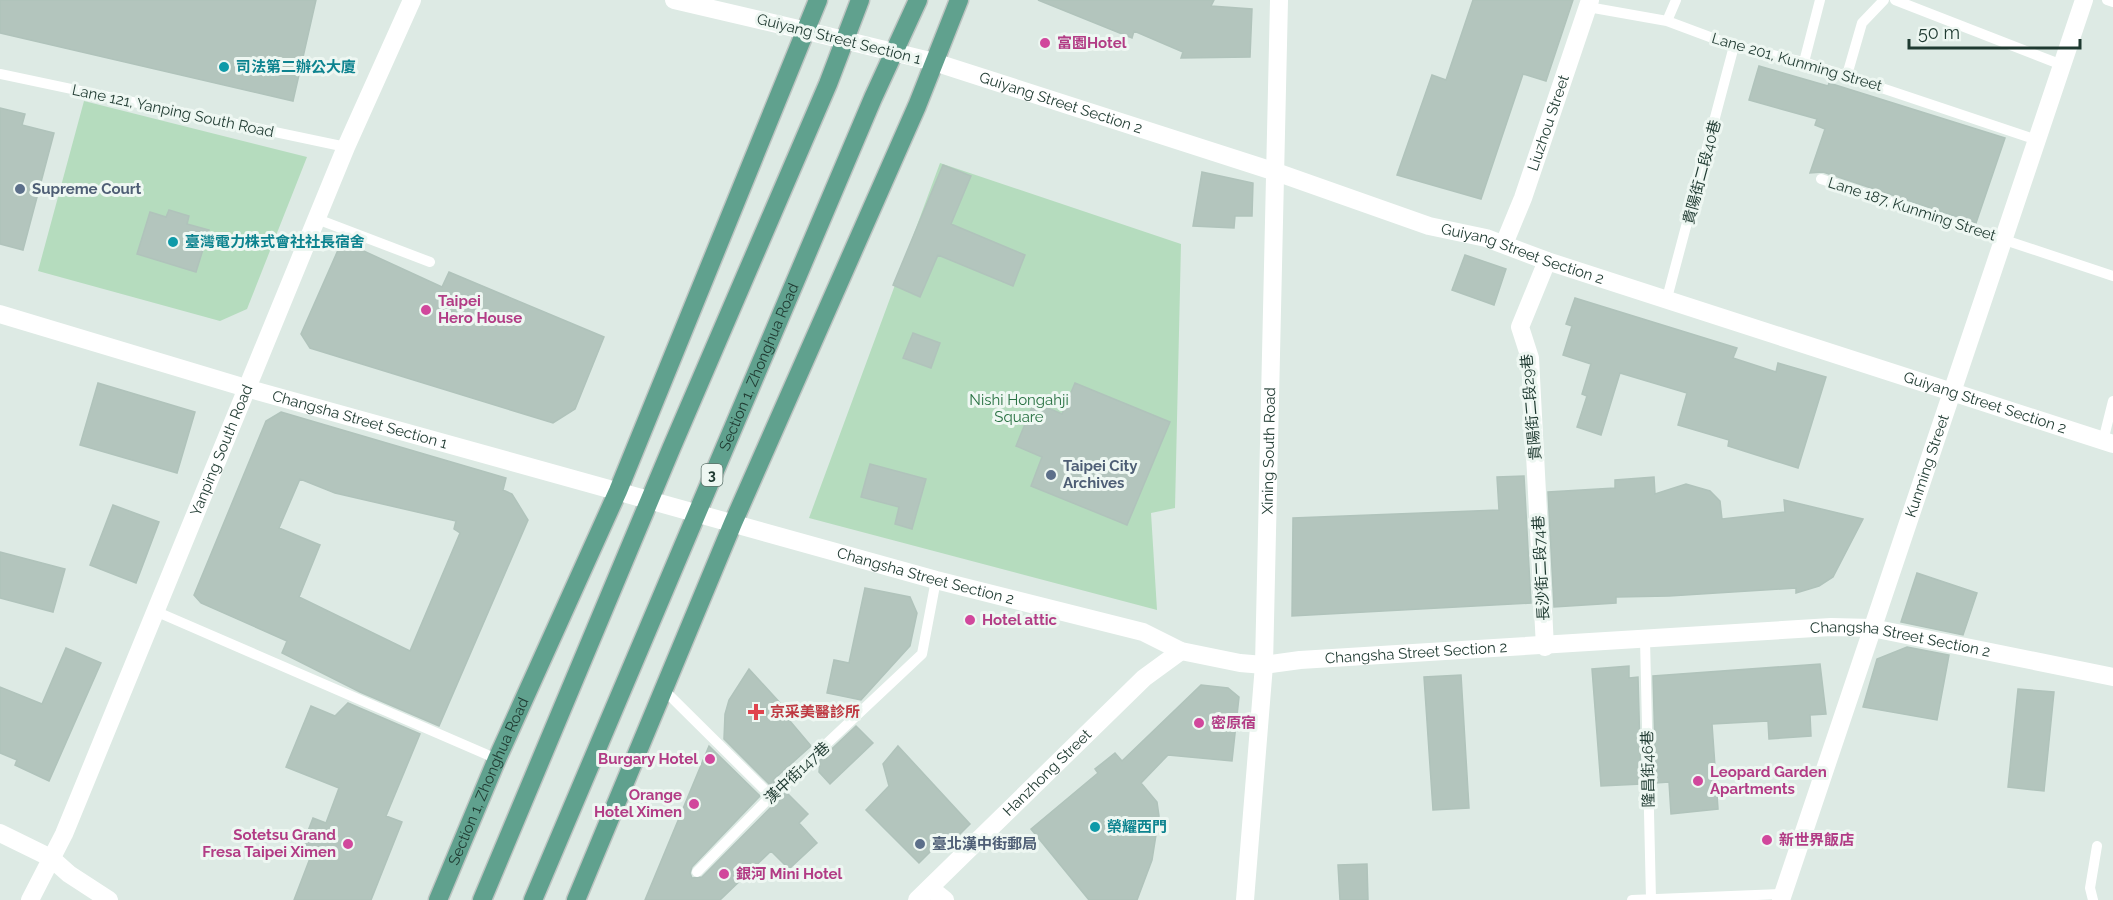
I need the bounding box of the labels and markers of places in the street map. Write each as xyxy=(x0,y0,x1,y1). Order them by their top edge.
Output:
place label: 富園Hotel xyxy=(1057,34,1127,52)
marker: 富園Hotel xyxy=(1038,36,1052,50)
place label: 司法第二辦公大廈 xyxy=(236,58,356,76)
marker: 司法第二辦公大廈 xyxy=(217,60,231,74)
place label: Supreme Court xyxy=(32,180,142,198)
marker: Supreme Court xyxy=(13,182,27,196)
place label: 臺灣電力株式會社社長宿舍 xyxy=(185,233,365,251)
marker: 臺灣電力株式會社社長宿舍 xyxy=(166,235,180,249)
place label: Taipei Hero House xyxy=(438,292,522,327)
marker: Taipei Hero House xyxy=(419,303,433,317)
place label: Taipei City Archives xyxy=(1063,457,1138,492)
marker: Taipei City Archives xyxy=(1044,468,1058,482)
place label: Hotel attic xyxy=(982,611,1057,629)
marker: Hotel attic xyxy=(963,613,977,627)
marker: 京采美醫診所 xyxy=(747,703,765,721)
place label: 京采美醫診所 xyxy=(770,703,860,721)
place label: 密原宿 xyxy=(1211,714,1256,732)
marker: 密原宿 xyxy=(1192,716,1206,730)
place label: Burgary Hotel xyxy=(598,750,698,768)
marker: Burgary Hotel xyxy=(703,752,717,766)
place label: Leopard Garden Apartments xyxy=(1710,763,1827,798)
marker: Leopard Garden Apartments xyxy=(1691,774,1705,788)
place label: Orange Hotel Ximen xyxy=(594,786,682,821)
marker: Orange Hotel Ximen xyxy=(687,797,701,811)
place label: 榮耀西門 xyxy=(1107,818,1167,836)
marker: 榮耀西門 xyxy=(1088,820,1102,834)
place label: Sotetsu Grand Fresa Taipei Ximen xyxy=(202,826,336,861)
place label: 新世界飯店 xyxy=(1779,831,1854,849)
marker: 新世界飯店 xyxy=(1760,833,1774,847)
place label: 臺北漢中街郵局 xyxy=(932,835,1037,853)
marker: Sotetsu Grand Fresa Taipei Ximen xyxy=(341,837,355,851)
marker: 臺北漢中街郵局 xyxy=(913,837,927,851)
place label: 銀河 Mini Hotel xyxy=(736,865,843,883)
marker: 銀河 Mini Hotel xyxy=(717,867,731,881)

